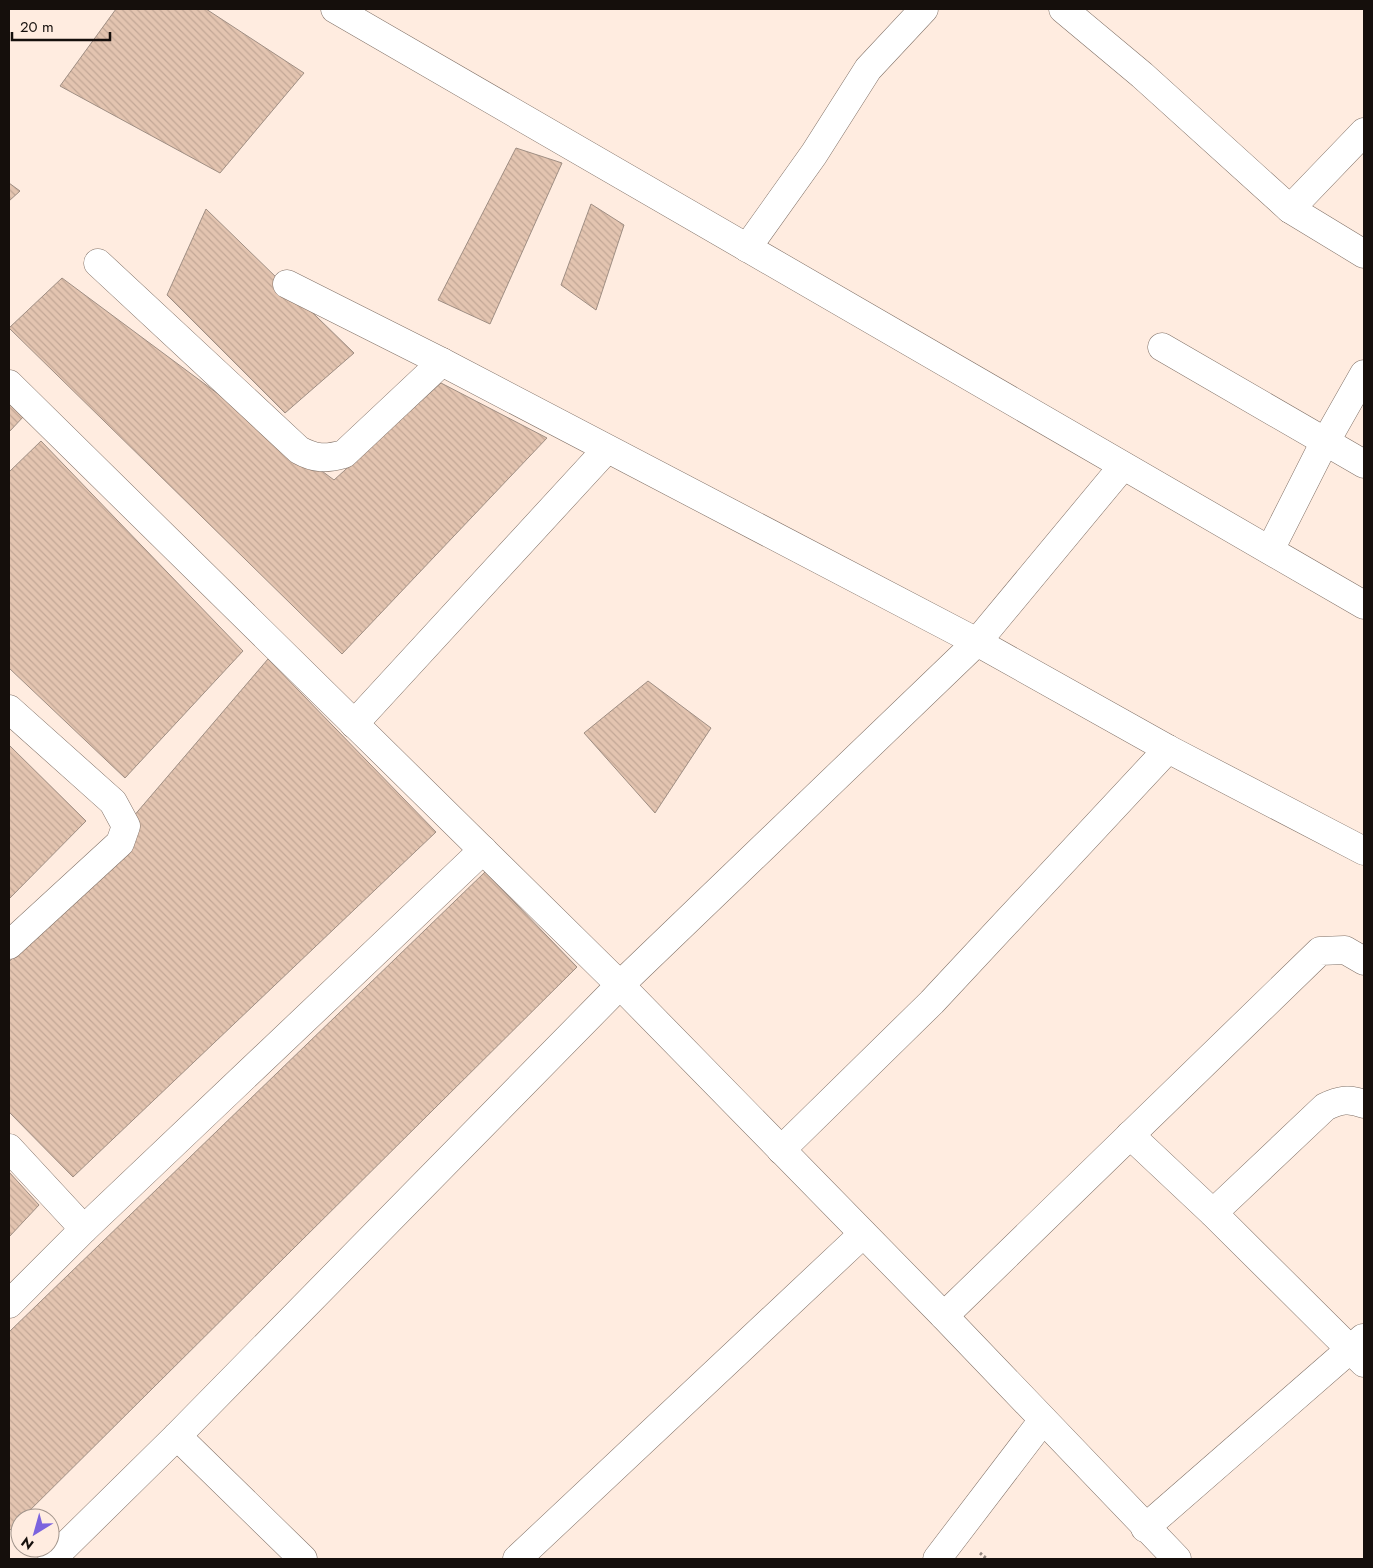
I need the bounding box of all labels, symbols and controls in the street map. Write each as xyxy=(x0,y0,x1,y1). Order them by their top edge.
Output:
scale bar xyxy=(12,10,110,42)
text: 20 m xyxy=(20,16,54,38)
north arrow xyxy=(10,1508,60,1558)
text: N xyxy=(17,1532,38,1555)

